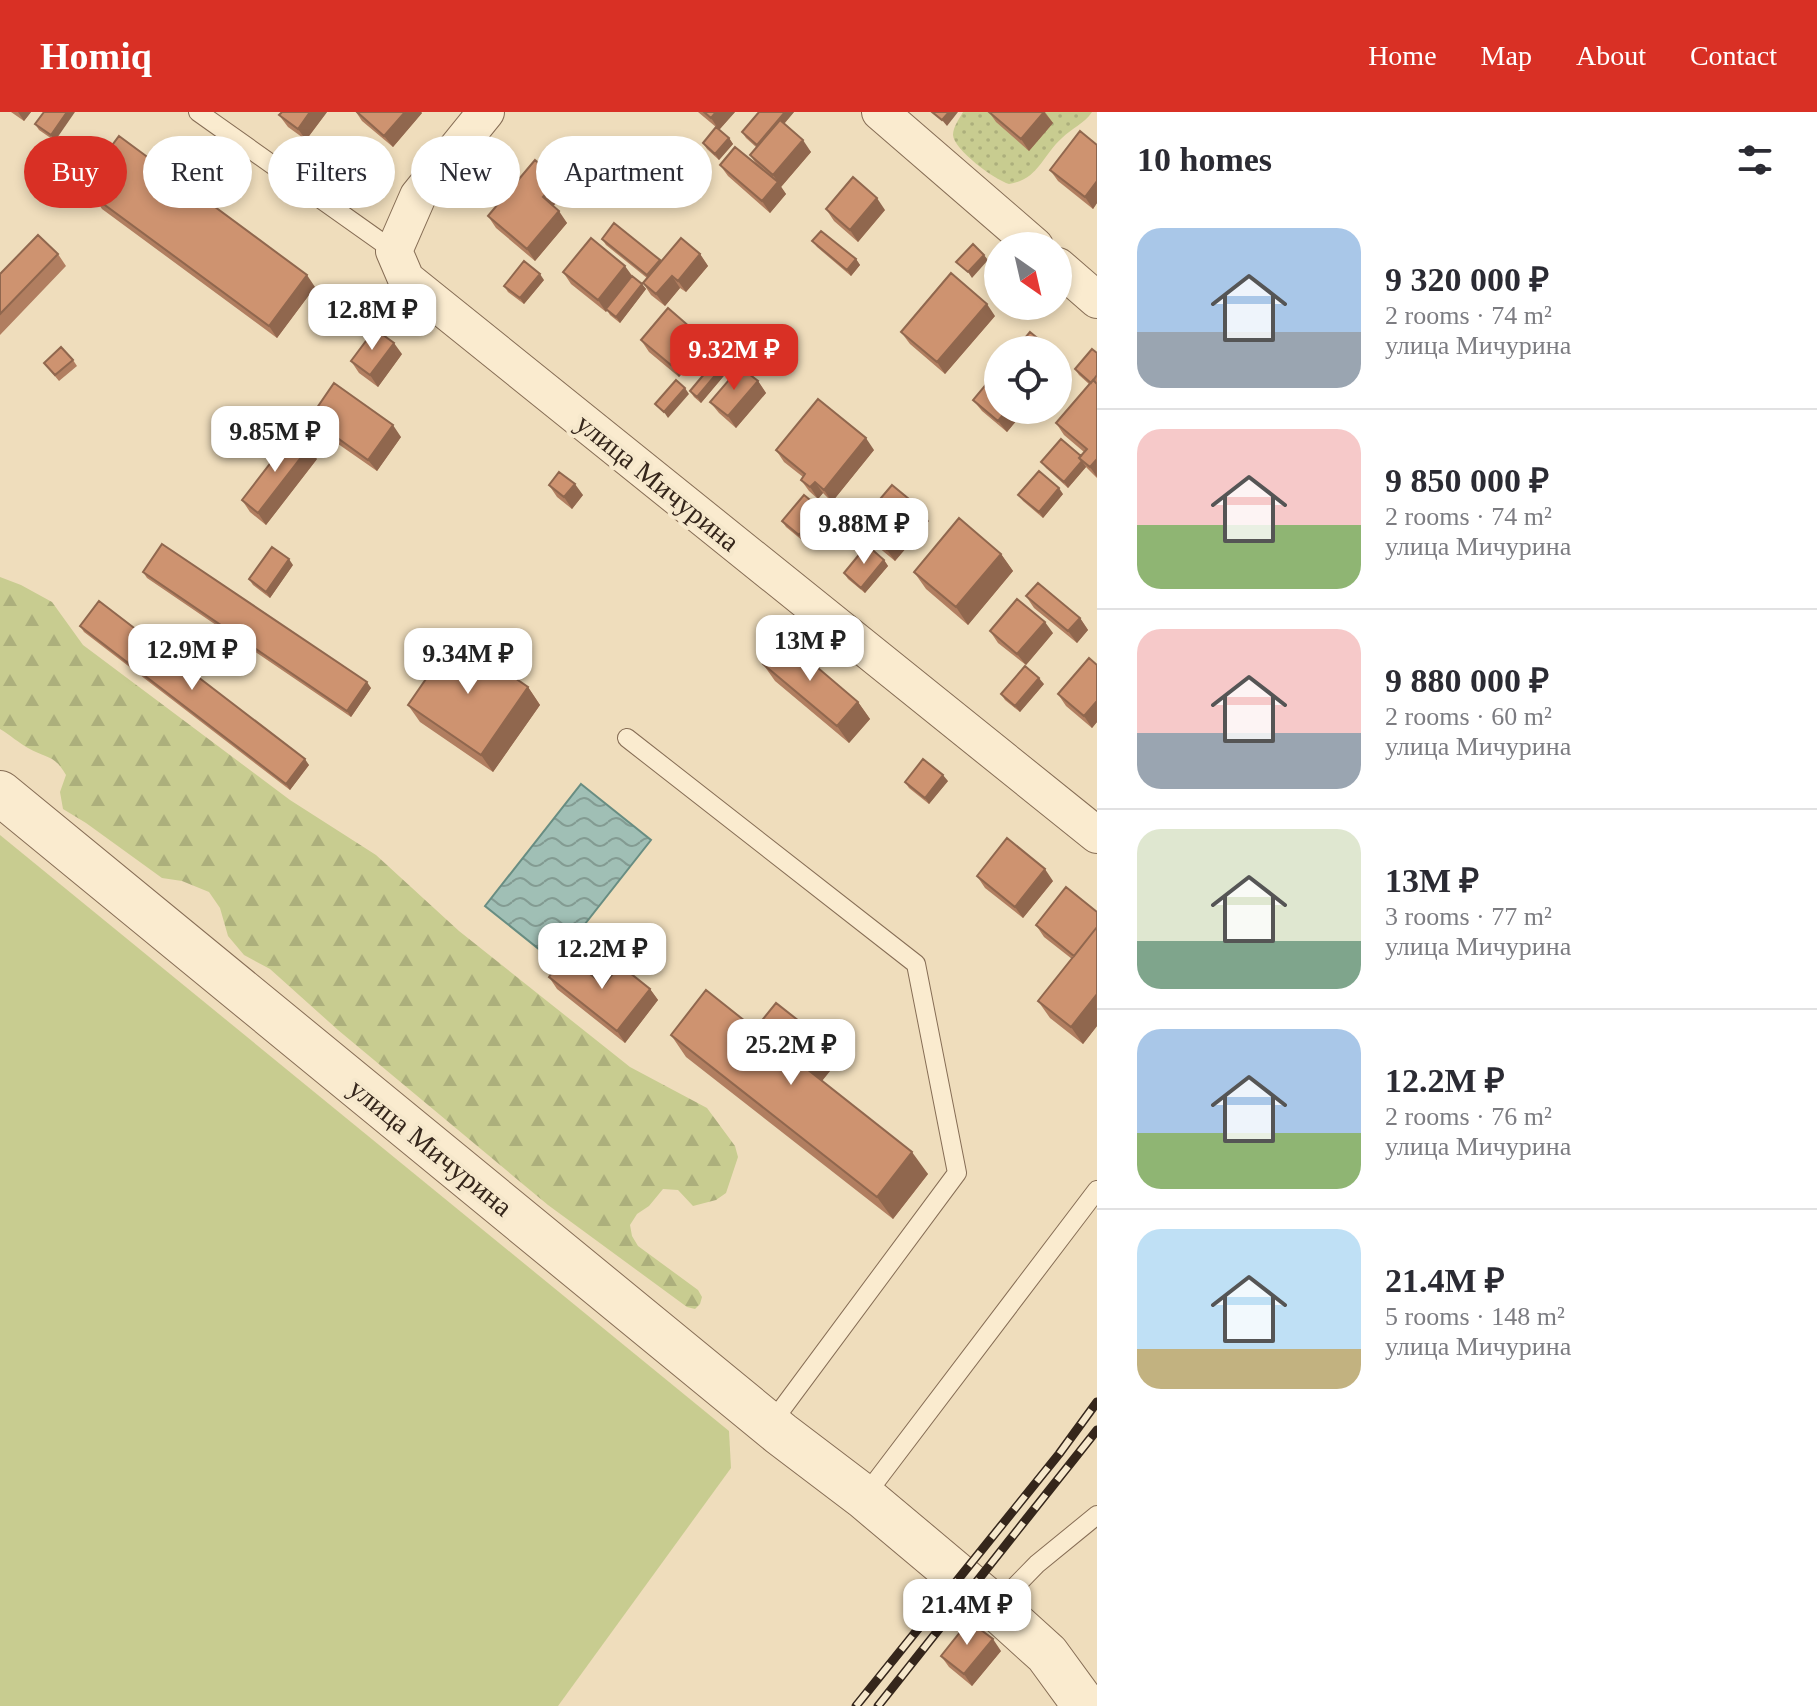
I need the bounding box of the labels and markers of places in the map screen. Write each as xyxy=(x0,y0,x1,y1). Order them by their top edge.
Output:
pin: 12.8M ₽ xyxy=(298,284,446,352)
pin: 9.32M ₽ xyxy=(660,324,808,392)
pin: 9.85M ₽ xyxy=(201,406,349,474)
pin: 9.88M ₽ xyxy=(790,498,938,566)
pin: 13M ₽ xyxy=(754,615,866,683)
pin: 12.9M ₽ xyxy=(118,624,266,692)
pin: 9.34M ₽ xyxy=(394,628,542,696)
pin: 12.2M ₽ xyxy=(528,923,676,991)
pin: 25.2M ₽ xyxy=(717,1019,865,1087)
pin: 21.4M ₽ xyxy=(893,1579,1041,1647)

